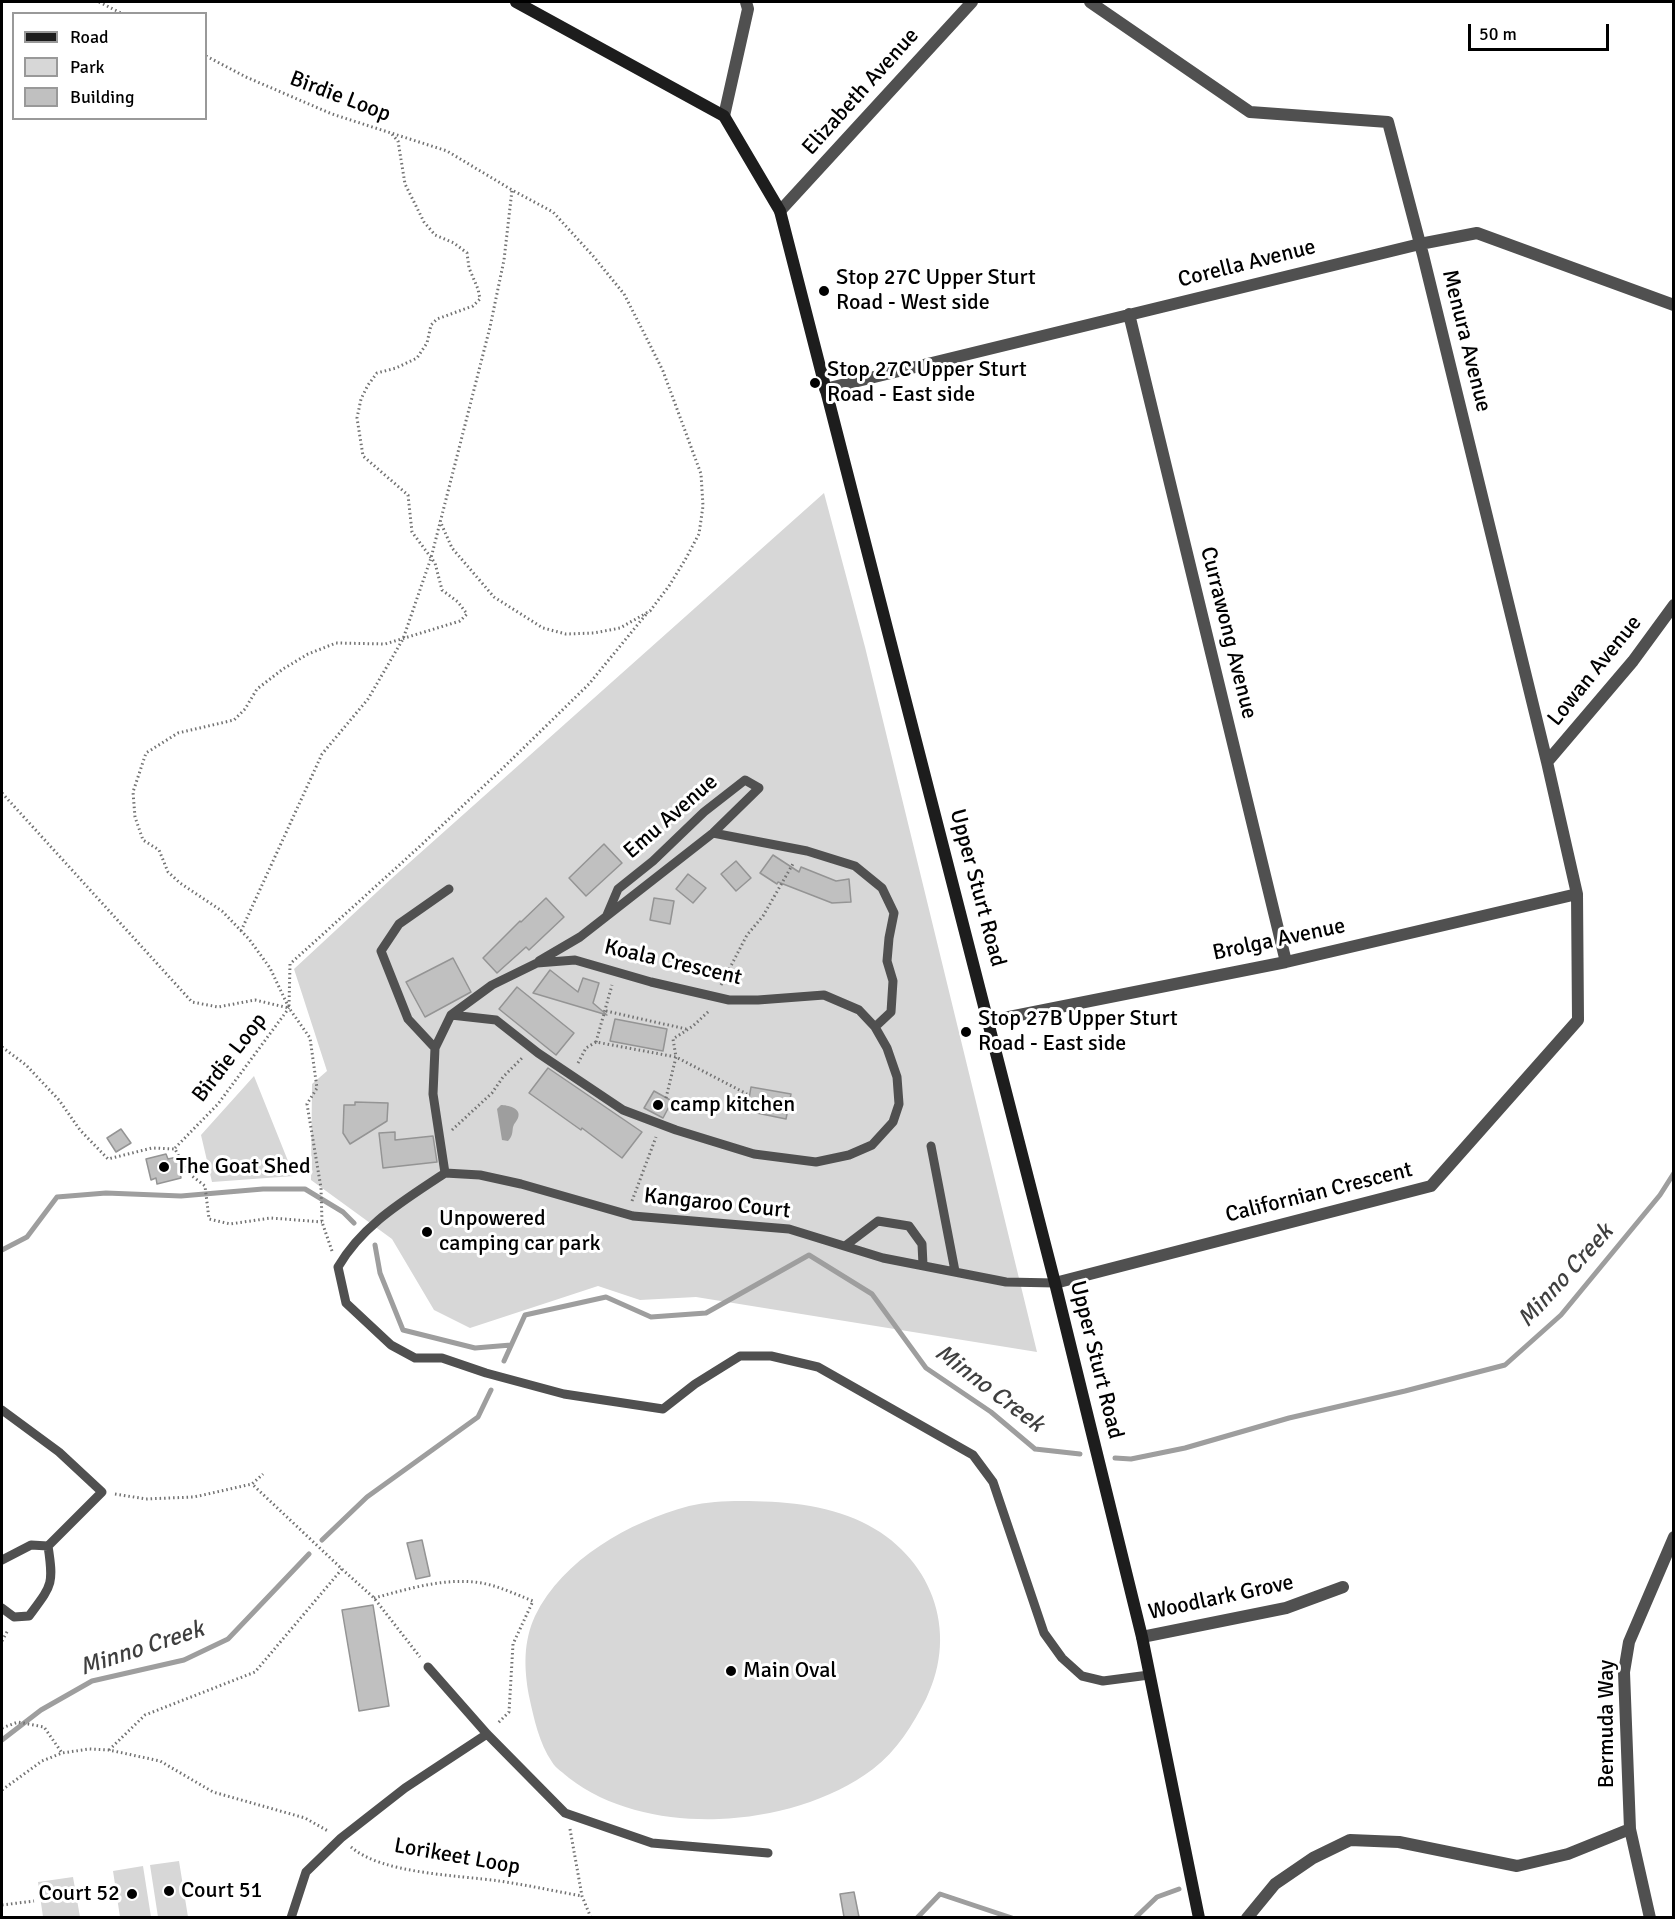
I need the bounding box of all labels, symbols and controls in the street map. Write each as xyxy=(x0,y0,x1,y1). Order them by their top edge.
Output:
legend xyxy=(12,12,207,120)
scale bar xyxy=(1471,12,1612,50)
street label: Elizabeth Avenue xyxy=(797,23,925,161)
text: 50 m xyxy=(1479,23,1517,45)
text: Road xyxy=(70,26,109,48)
text: Park xyxy=(70,56,105,78)
street label: Birdie Loop xyxy=(286,66,394,128)
text: Building xyxy=(70,86,134,108)
street label: Corella Avenue xyxy=(1176,234,1318,294)
place label: Stop 27C Upper Sturt Road - West side xyxy=(836,265,1036,316)
street label: Menura Avenue xyxy=(1436,267,1496,415)
marker: Stop 27C Upper Sturt Road - West side xyxy=(817,284,831,298)
place label: Stop 27C Upper Sturt Road - East side xyxy=(827,357,1027,408)
marker: Stop 27C Upper Sturt Road - East side xyxy=(808,376,822,390)
street label: Currawong Avenue xyxy=(1194,544,1262,722)
street label: Lowan Avenue xyxy=(1542,610,1648,732)
street label: Emu Avenue xyxy=(619,769,723,865)
street label: Upper Sturt Road xyxy=(943,806,1011,970)
street label: Brolga Avenue xyxy=(1210,913,1348,967)
street label: Koala Crescent xyxy=(602,934,744,992)
place label: Stop 27B Upper Sturt Road - East side xyxy=(978,1006,1178,1058)
street label: Birdie Loop xyxy=(187,1008,273,1108)
marker: Stop 27B Upper Sturt Road - East side xyxy=(959,1025,973,1039)
place label: camp kitchen xyxy=(670,1092,795,1118)
marker: camp kitchen xyxy=(651,1098,665,1112)
place label: The Goat Shed xyxy=(176,1154,311,1180)
street label: Californian Crescent xyxy=(1223,1157,1415,1229)
marker: The Goat Shed xyxy=(157,1160,171,1174)
street label: Kangaroo Court xyxy=(642,1183,792,1225)
place label: Unpowered camping car park xyxy=(439,1206,601,1258)
water label: Minno Creek xyxy=(1512,1219,1620,1333)
marker: Unpowered camping car park xyxy=(420,1225,434,1239)
street label: Upper Sturt Road xyxy=(1064,1278,1128,1442)
water label: Minno Creek xyxy=(929,1339,1049,1439)
street label: Woodlark Grove xyxy=(1146,1570,1296,1626)
water label: Minno Creek xyxy=(76,1615,208,1683)
place label: Main Oval xyxy=(743,1658,837,1684)
street label: Bermuda Way xyxy=(1594,1660,1620,1788)
marker: Main Oval xyxy=(724,1664,738,1678)
street label: Lorikeet Loop xyxy=(392,1833,522,1881)
place label: Court 51 xyxy=(181,1878,262,1904)
place label: Court 52 xyxy=(39,1881,120,1907)
marker: Court 51 xyxy=(162,1884,176,1898)
marker: Court 52 xyxy=(125,1887,139,1901)

